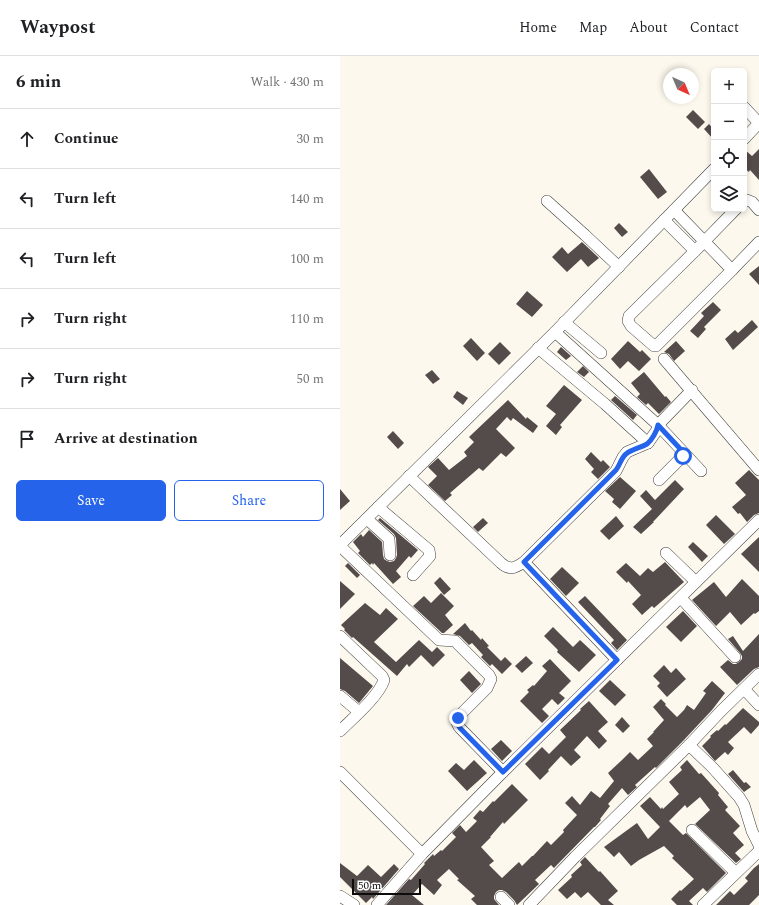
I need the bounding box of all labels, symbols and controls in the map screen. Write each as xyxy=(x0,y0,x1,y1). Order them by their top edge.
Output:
text: Waypost xyxy=(20,13,96,42)
text: Home xyxy=(519,17,557,38)
text: Map xyxy=(579,17,607,38)
text: About xyxy=(629,17,668,38)
text: Contact xyxy=(690,17,739,38)
north arrow xyxy=(663,68,699,104)
map controls xyxy=(711,68,747,212)
button: + xyxy=(711,68,747,104)
text: 6 min xyxy=(16,69,61,95)
text: Walk · 430 m xyxy=(250,72,324,92)
button: − xyxy=(711,104,747,140)
text: Continue xyxy=(54,127,119,150)
icon: ahead xyxy=(16,128,38,150)
text: 30 m xyxy=(297,129,324,149)
button: locate xyxy=(711,140,747,176)
button: layers xyxy=(711,176,747,212)
text: Turn left xyxy=(54,187,116,210)
icon: left xyxy=(16,188,38,210)
text: 140 m xyxy=(290,189,324,209)
text: Turn left xyxy=(54,247,116,270)
icon: left xyxy=(16,248,38,270)
text: 100 m xyxy=(290,249,324,269)
text: Turn right xyxy=(54,307,127,330)
icon: right xyxy=(16,308,38,330)
text: 110 m xyxy=(290,309,324,329)
text: Turn right xyxy=(54,367,127,390)
icon: right xyxy=(16,368,38,390)
text: 50 m xyxy=(297,369,324,389)
text: Arrive at destination xyxy=(54,427,198,450)
icon: arrive xyxy=(16,428,38,450)
route start xyxy=(674,447,692,465)
button: Save xyxy=(16,480,166,521)
button: Share xyxy=(174,480,324,521)
route end xyxy=(449,709,467,727)
scale bar xyxy=(352,877,421,896)
text: 50 m xyxy=(358,877,381,894)

